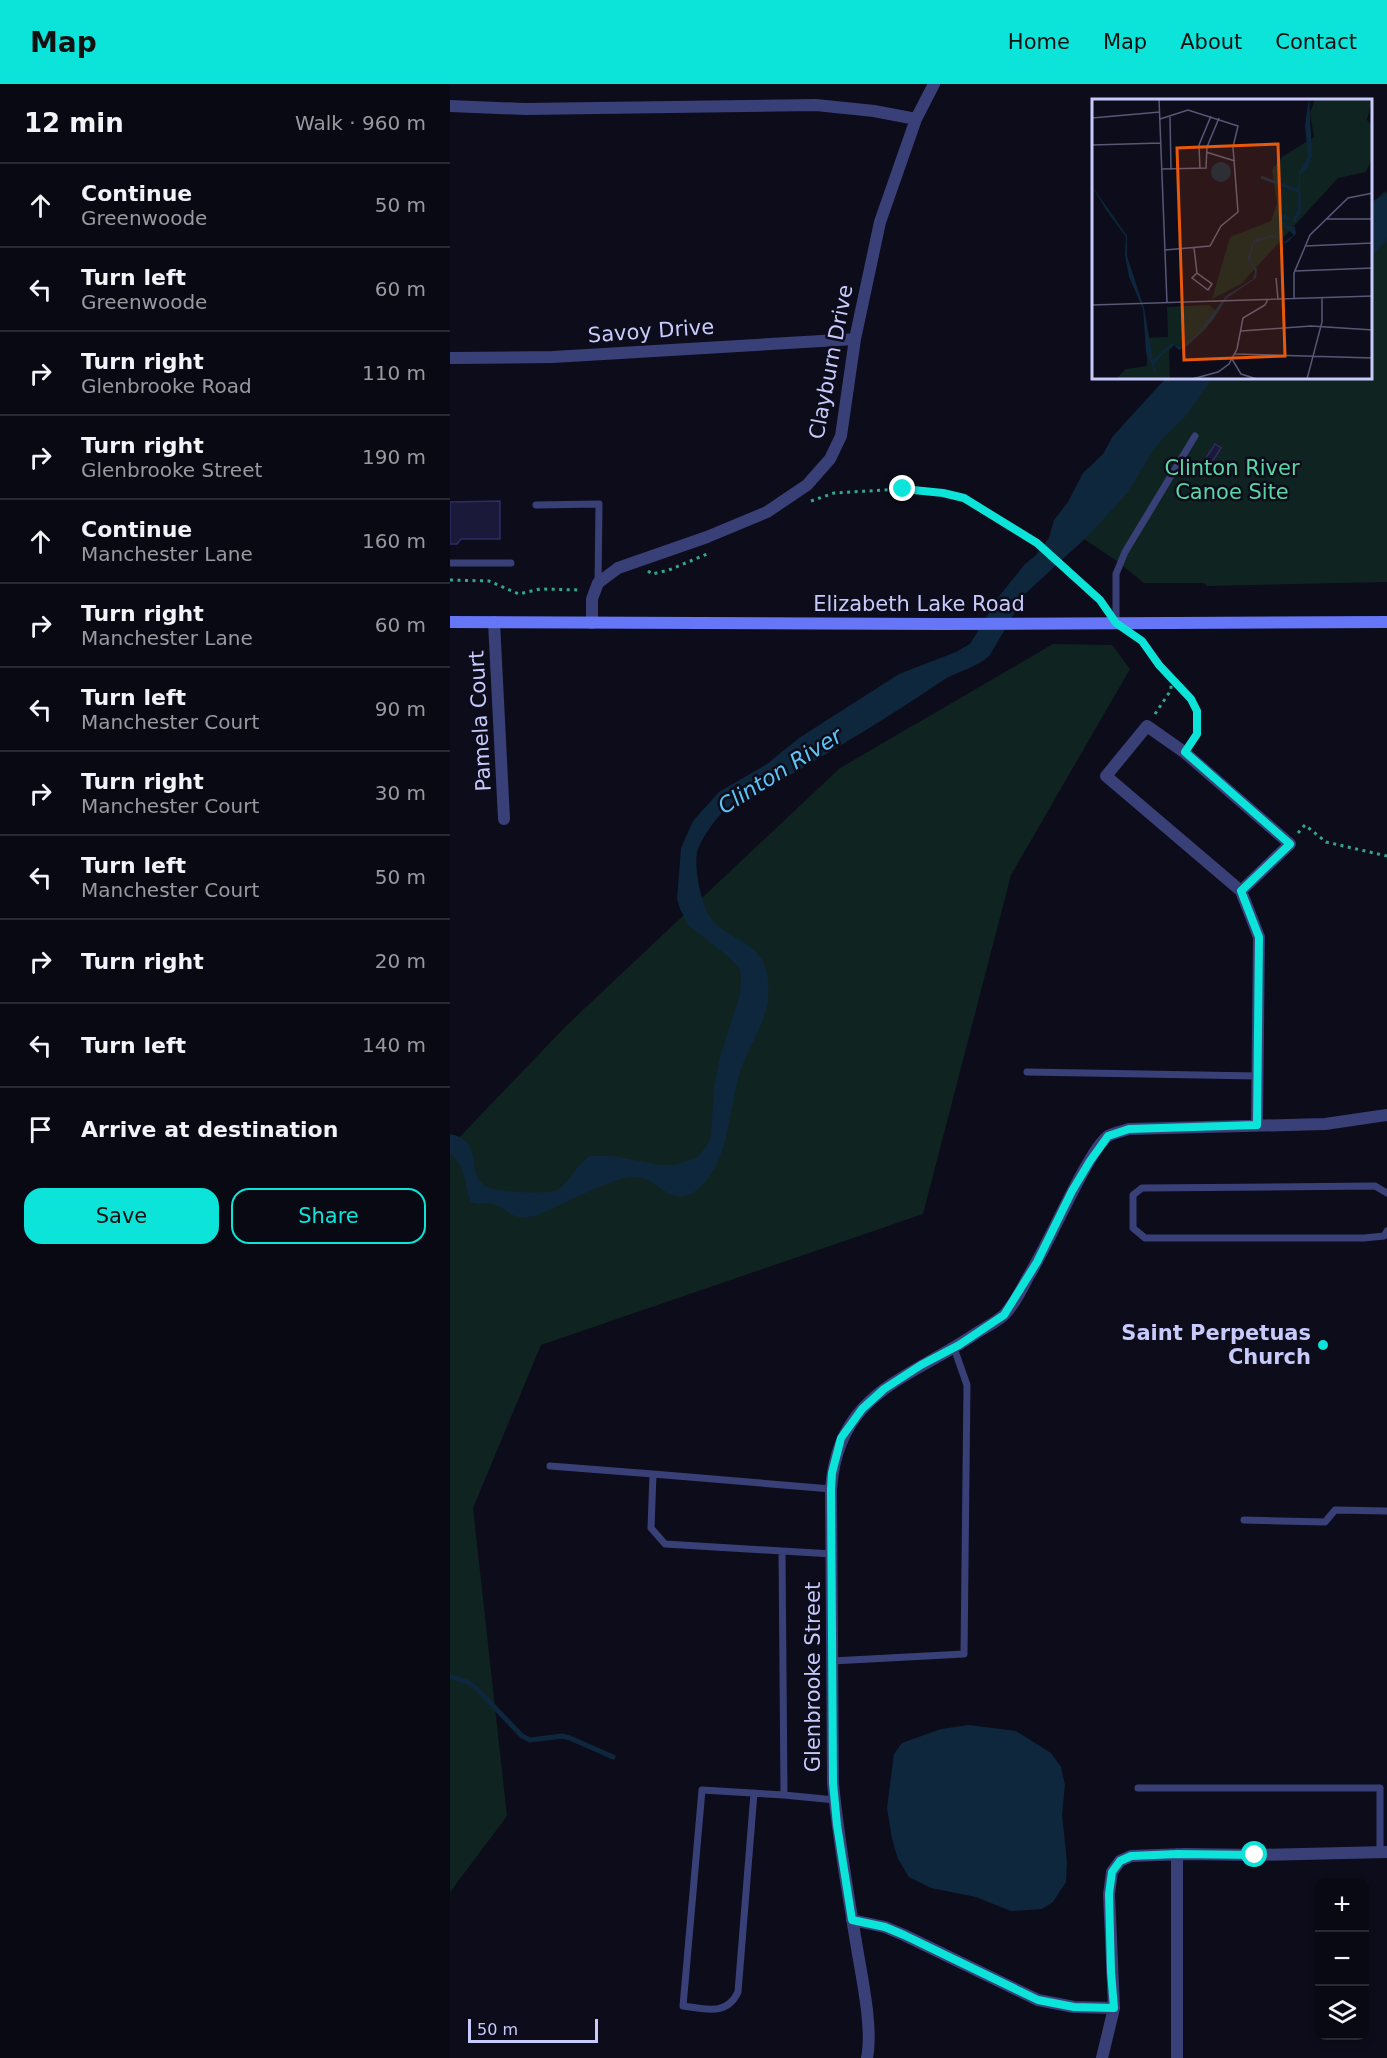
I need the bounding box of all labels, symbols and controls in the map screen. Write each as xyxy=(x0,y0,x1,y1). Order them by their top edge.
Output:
text: Map xyxy=(30,26,97,59)
text: Home xyxy=(1008,30,1070,54)
text: Map xyxy=(1103,30,1147,54)
text: About xyxy=(1180,30,1242,54)
text: Contact xyxy=(1275,30,1357,54)
inset map xyxy=(1092,99,1372,380)
text: 12 min xyxy=(24,108,124,138)
text: Walk · 960 m xyxy=(295,111,426,135)
text: Continue xyxy=(81,181,192,206)
icon: ahead xyxy=(24,189,57,222)
text: 50 m xyxy=(375,193,426,217)
text: Greenwoode xyxy=(81,206,207,230)
text: Turn left xyxy=(81,265,186,290)
icon: left xyxy=(24,273,57,306)
text: 60 m xyxy=(375,277,426,301)
street label: Clayburn Drive xyxy=(804,283,858,441)
text: Greenwoode xyxy=(81,290,207,314)
street label: Savoy Drive xyxy=(587,315,715,347)
text: Turn right xyxy=(81,349,204,374)
icon: right xyxy=(24,357,57,390)
text: 110 m xyxy=(362,361,426,385)
text: Glenbrooke Road xyxy=(81,374,252,398)
text: Turn right xyxy=(81,433,204,458)
icon: right xyxy=(24,441,57,474)
text: 190 m xyxy=(362,445,426,469)
park label: Clinton River Canoe Site xyxy=(1164,456,1300,504)
text: Glenbrooke Street xyxy=(81,458,262,482)
route end xyxy=(889,475,915,501)
text: Continue xyxy=(81,517,192,542)
icon: ahead xyxy=(24,525,57,558)
text: 160 m xyxy=(362,529,426,553)
text: Manchester Lane xyxy=(81,542,253,566)
street label: Elizabeth Lake Road xyxy=(813,592,1025,616)
text: Turn right xyxy=(81,601,204,626)
icon: right xyxy=(24,609,57,642)
text: 60 m xyxy=(375,613,426,637)
text: Manchester Lane xyxy=(81,626,253,650)
street label: Pamela Court xyxy=(464,650,496,792)
text: Turn left xyxy=(81,685,186,710)
icon: left xyxy=(24,693,57,726)
text: 90 m xyxy=(375,697,426,721)
text: Manchester Court xyxy=(81,710,259,734)
water label: Clinton River xyxy=(713,722,848,819)
text: Turn right xyxy=(81,769,204,794)
icon: right xyxy=(24,777,57,810)
text: 30 m xyxy=(375,781,426,805)
text: Manchester Court xyxy=(81,794,259,818)
text: Turn left xyxy=(81,853,186,878)
icon: left xyxy=(24,861,57,894)
text: 50 m xyxy=(375,865,426,889)
text: Manchester Court xyxy=(81,878,259,902)
icon: right xyxy=(24,945,57,978)
text: Turn right xyxy=(81,949,204,974)
text: 20 m xyxy=(375,949,426,973)
icon: left xyxy=(24,1029,57,1062)
text: Turn left xyxy=(81,1033,186,1058)
text: 140 m xyxy=(362,1033,426,1057)
icon: arrive xyxy=(24,1113,57,1146)
text: Arrive at destination xyxy=(81,1117,338,1142)
button: Save xyxy=(24,1188,219,1244)
button: Share xyxy=(231,1188,426,1244)
place label: Saint Perpetuas Church xyxy=(1121,1321,1311,1369)
marker: Saint Perpetuas Church xyxy=(1316,1338,1330,1352)
street label: Glenbrooke Street xyxy=(801,1582,825,1772)
route start xyxy=(1241,1841,1267,1867)
map controls xyxy=(1315,1878,1369,2040)
button: + xyxy=(1315,1878,1369,1932)
button: − xyxy=(1315,1932,1369,1986)
button: layers xyxy=(1315,1986,1369,2040)
scale bar xyxy=(468,2016,598,2044)
text: 50 m xyxy=(477,2020,518,2039)

